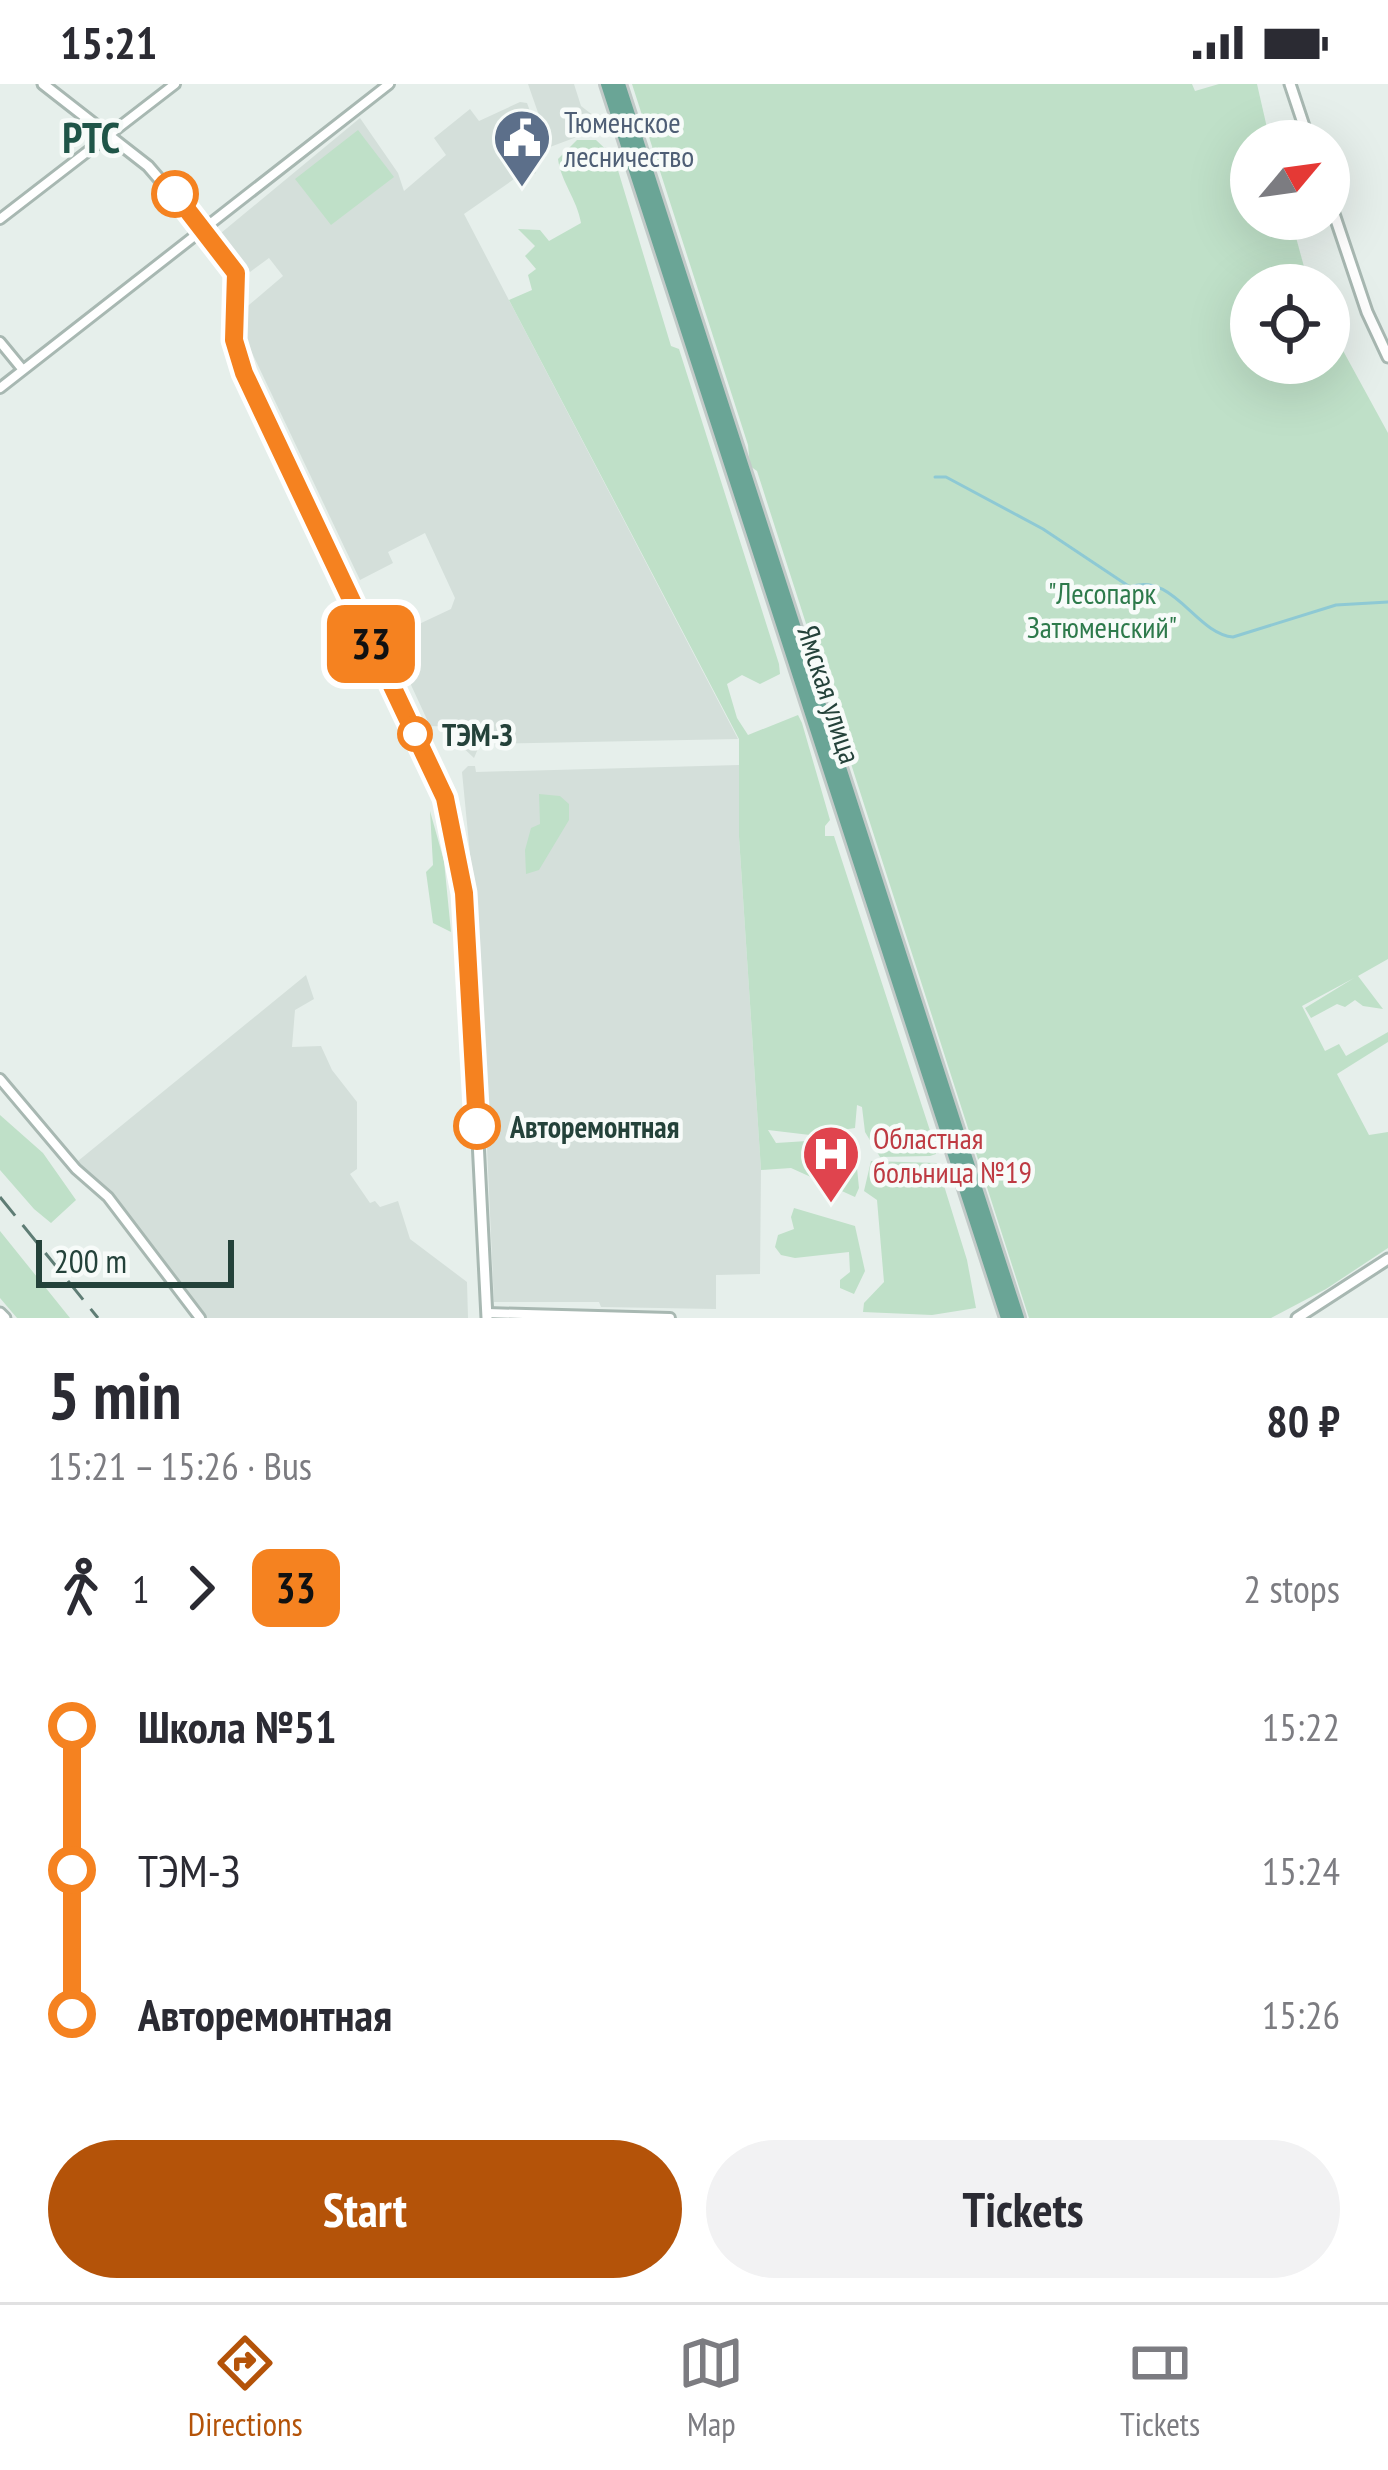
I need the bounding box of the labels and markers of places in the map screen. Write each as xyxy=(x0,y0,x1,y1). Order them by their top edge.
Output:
place label: Тюменское лесничество xyxy=(563,102,694,175)
public building icon: Тюменское лесничество xyxy=(491,107,553,189)
unlabelled marker xyxy=(153,172,197,216)
place label: ТЭМ-З xyxy=(442,715,513,754)
marker: ТЭМ-З xyxy=(399,718,431,750)
marker: Авторемонтная xyxy=(455,1104,499,1148)
place label: Авторемонтная xyxy=(509,1107,679,1146)
place label: Областная больница №19 xyxy=(873,1118,1032,1191)
hospital icon: Областная больница №19 xyxy=(800,1123,862,1205)

